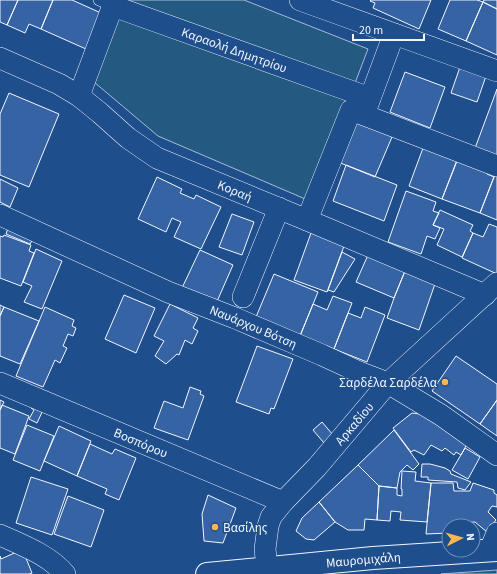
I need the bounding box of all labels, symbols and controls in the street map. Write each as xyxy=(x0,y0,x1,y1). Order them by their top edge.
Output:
scale bar xyxy=(353,16,424,42)
text: 20 m xyxy=(359,22,383,39)
street label: Καραολή Δημητρίου xyxy=(179,23,289,78)
street label: Κοραή xyxy=(215,176,255,206)
street label: Ναυάρχου Βότση xyxy=(207,301,300,353)
place label: Σαρδέλα Σαρδέλα xyxy=(339,374,438,392)
marker: Σαρδέλα Σαρδέλα xyxy=(440,377,450,387)
street label: Αρκαδίου xyxy=(331,398,378,449)
street label: Βοσπόρου xyxy=(111,424,170,463)
north arrow xyxy=(441,518,481,558)
place label: Βασίλης xyxy=(223,519,268,537)
marker: Βασίλης xyxy=(210,522,220,532)
text: N xyxy=(463,533,478,541)
street label: Μαυρομιχάλη xyxy=(325,548,401,572)

